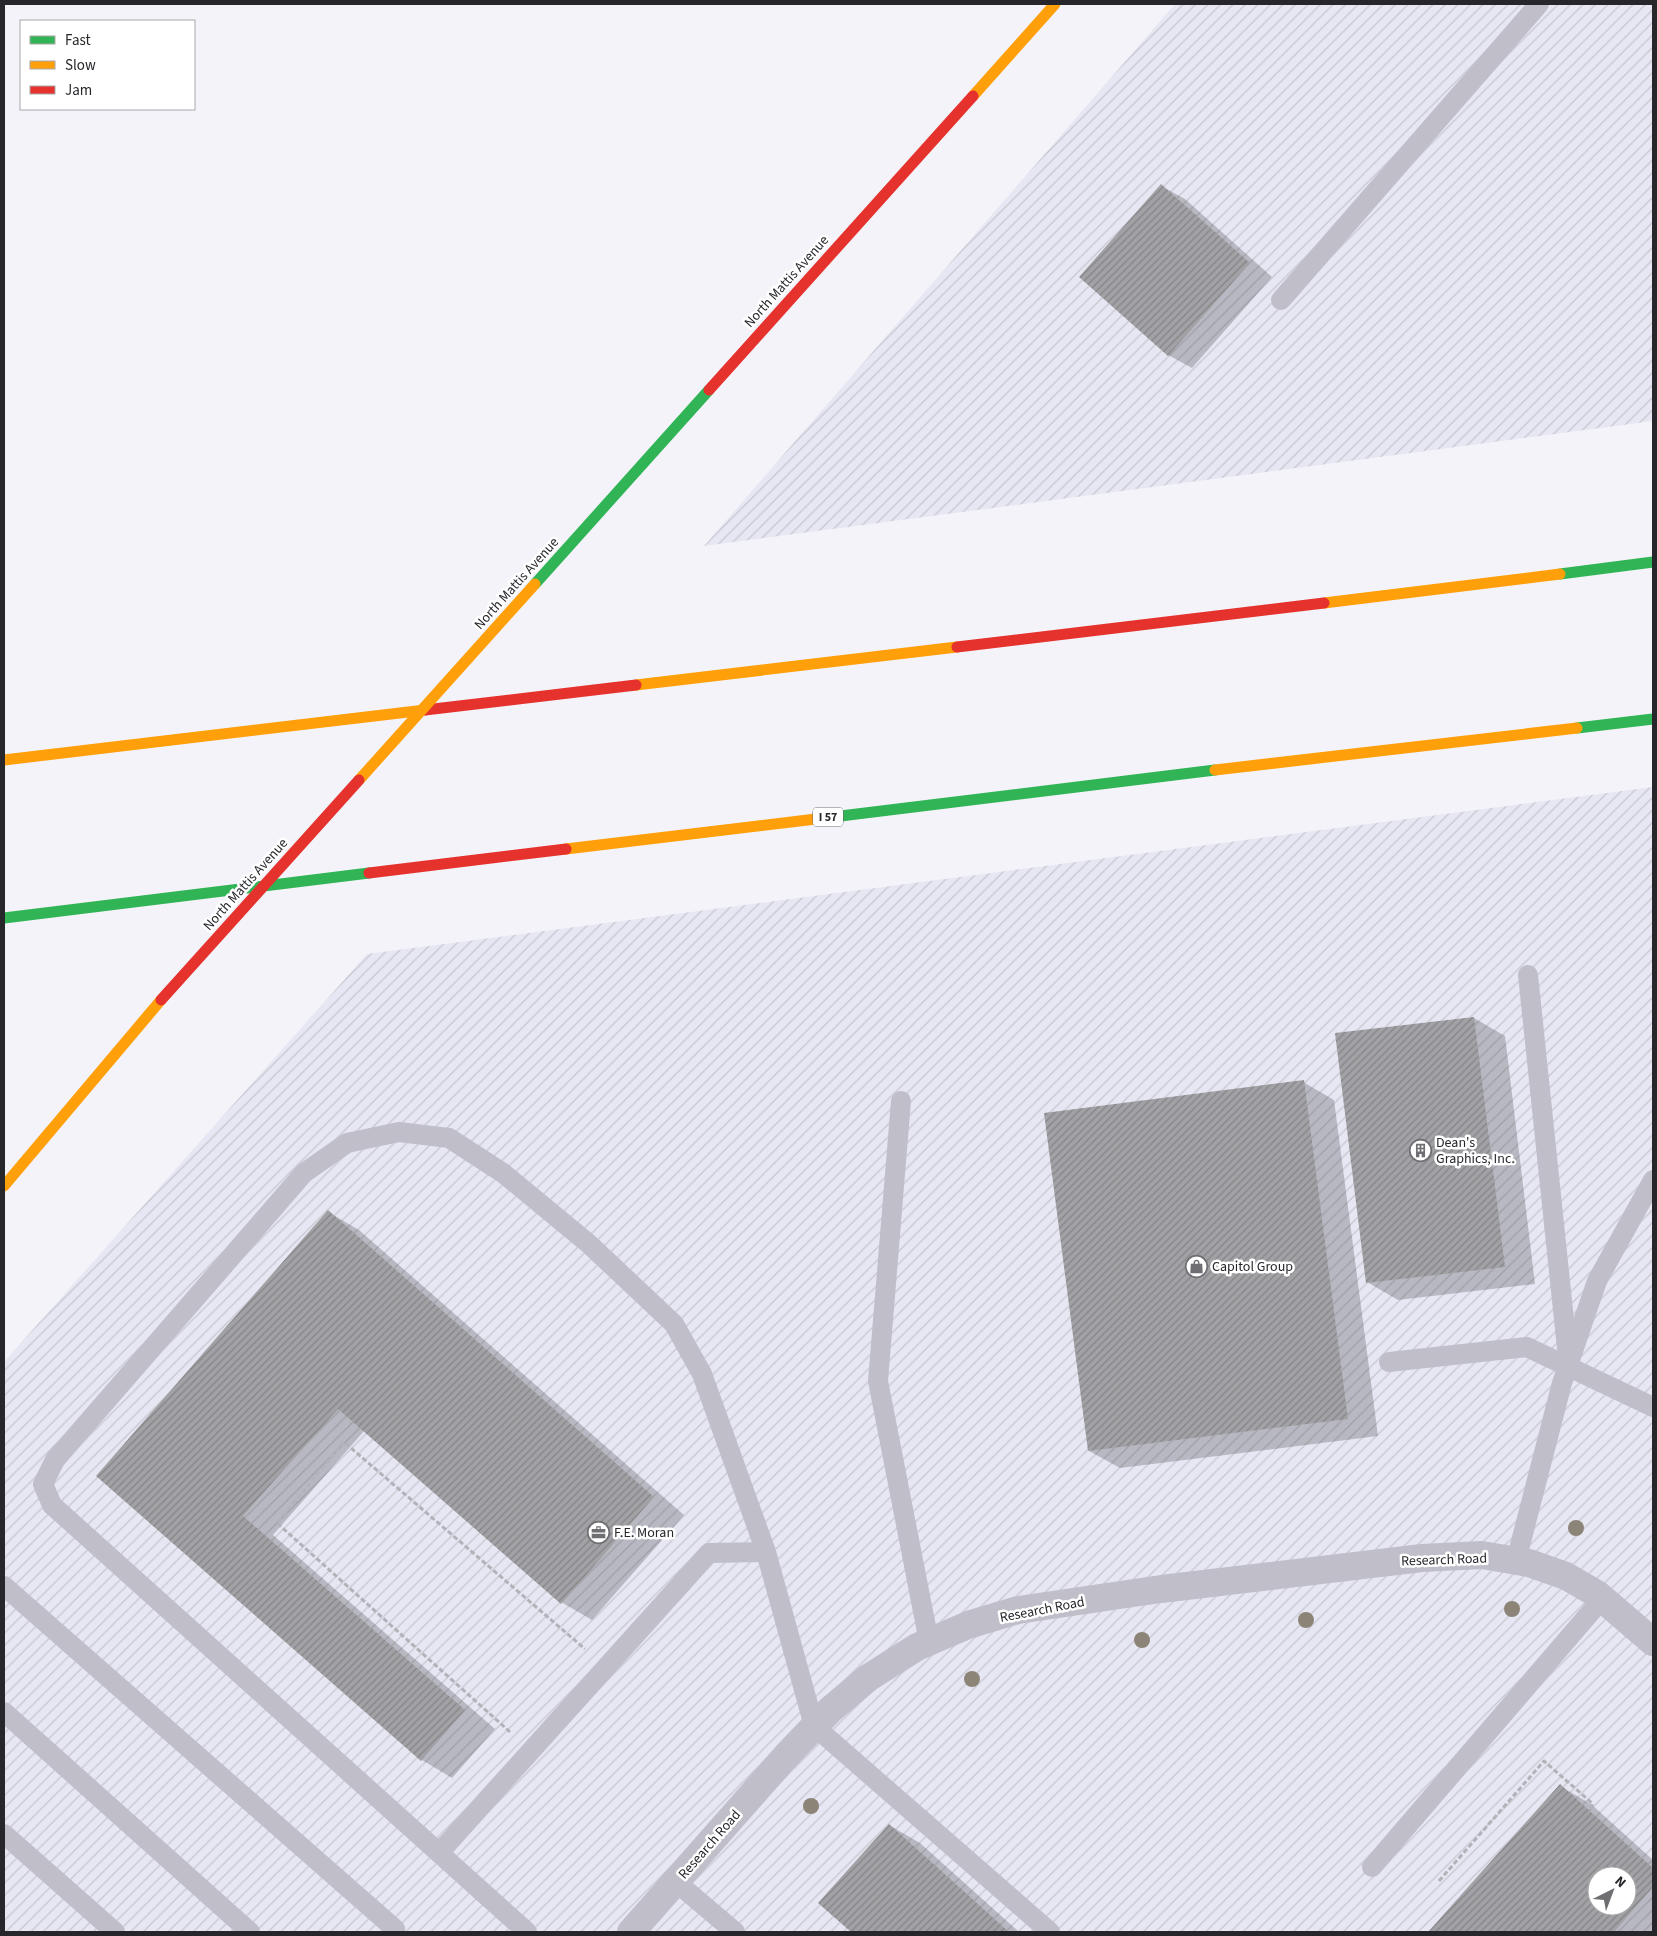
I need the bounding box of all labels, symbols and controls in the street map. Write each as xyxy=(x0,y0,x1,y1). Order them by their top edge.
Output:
legend xyxy=(20,20,195,110)
text: Fast xyxy=(65,30,91,51)
text: Slow xyxy=(65,55,96,76)
text: Jam xyxy=(65,80,92,101)
street label: North Mattis Avenue xyxy=(740,231,834,332)
street label: North Mattis Avenue xyxy=(470,533,564,634)
road number: I 57 xyxy=(813,808,843,826)
street label: North Mattis Avenue xyxy=(199,834,293,935)
place label: Dean's Graphics, Inc. xyxy=(1436,1133,1515,1169)
building icon: Dean's Graphics, Inc. xyxy=(1408,1138,1432,1162)
shop icon: Capitol Group xyxy=(1184,1254,1208,1278)
place label: Capitol Group xyxy=(1212,1257,1293,1277)
office icon: F.E. Moran xyxy=(586,1520,610,1544)
place label: F.E. Moran xyxy=(614,1523,674,1543)
street label: Research Road xyxy=(1401,1549,1487,1571)
street label: Research Road xyxy=(998,1592,1086,1628)
street label: Research Road xyxy=(674,1806,746,1884)
north arrow xyxy=(1587,1866,1637,1916)
text: N xyxy=(1610,1872,1630,1893)

